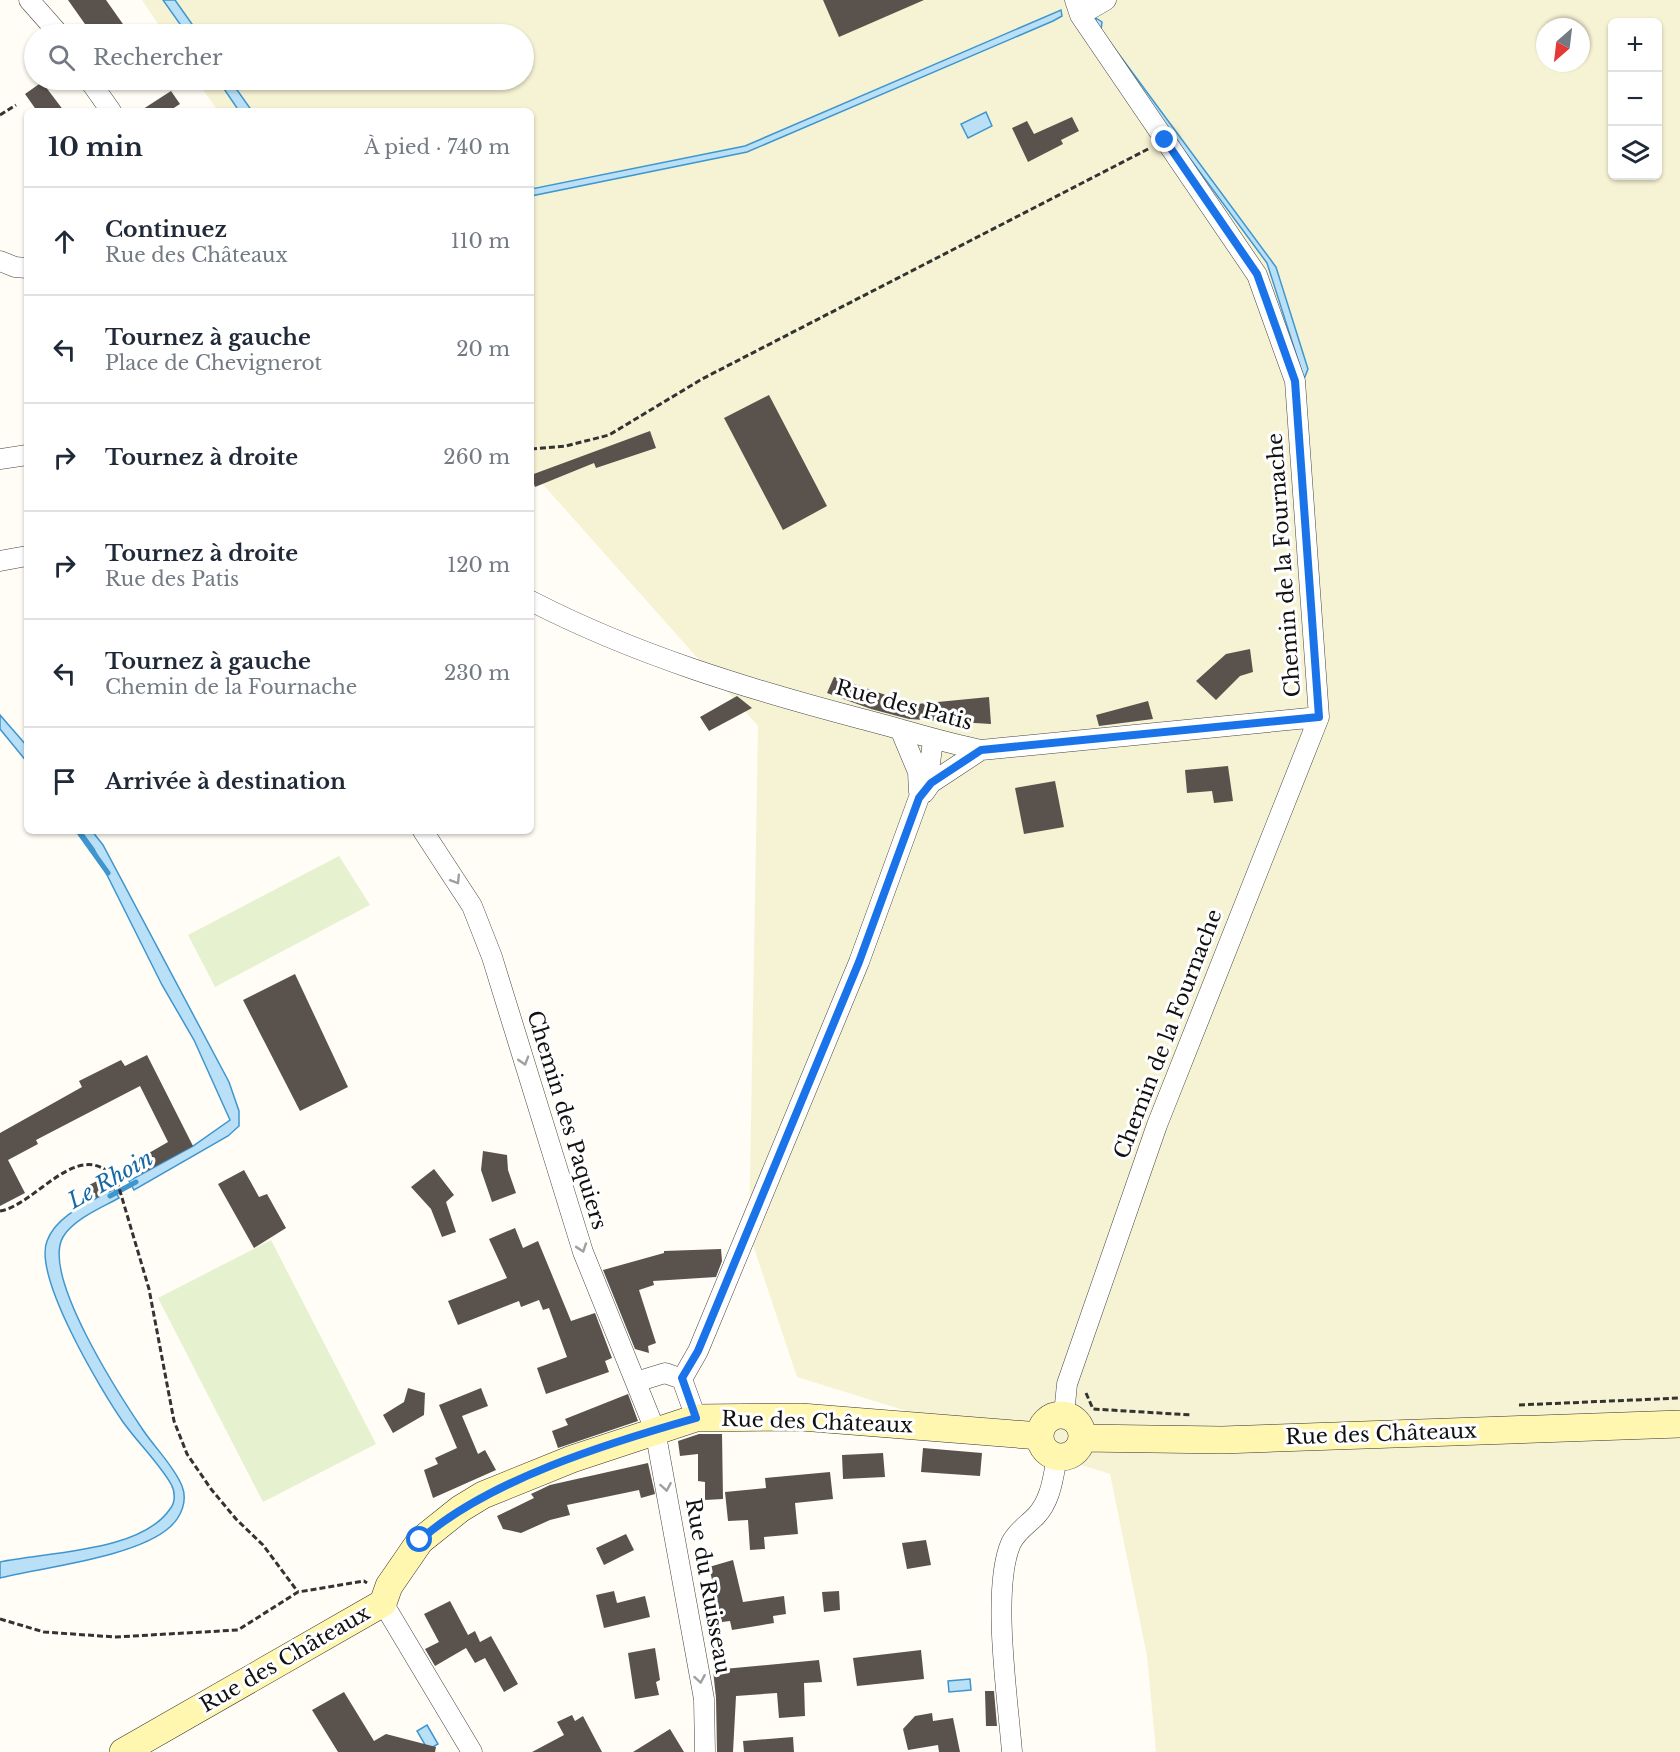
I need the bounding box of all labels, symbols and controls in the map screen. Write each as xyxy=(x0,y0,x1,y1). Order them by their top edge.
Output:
north arrow xyxy=(1536,18,1590,72)
map controls xyxy=(1608,18,1662,180)
button: + xyxy=(1608,18,1662,72)
search box xyxy=(24,24,534,90)
icon: search xyxy=(45,41,78,74)
text: Rechercher xyxy=(93,44,223,71)
button: − xyxy=(1608,72,1662,126)
route end xyxy=(1151,126,1177,152)
button: layers xyxy=(1608,126,1662,180)
text: 10 min xyxy=(48,131,143,163)
text: À pied · 740 m xyxy=(364,135,510,159)
text: Continuez xyxy=(105,216,227,243)
icon: ahead xyxy=(48,225,81,258)
text: 110 m xyxy=(451,229,510,253)
text: Rue des Châteaux xyxy=(105,243,288,267)
text: Tournez à gauche xyxy=(105,324,311,351)
icon: left xyxy=(48,333,81,366)
text: 20 m xyxy=(456,337,510,361)
text: Place de Chevignerot xyxy=(105,351,322,375)
street label: Chemin de la Fournache xyxy=(1262,432,1306,698)
icon: right xyxy=(48,441,81,474)
text: Tournez à droite xyxy=(105,444,298,471)
text: 260 m xyxy=(443,445,510,469)
text: Tournez à droite xyxy=(105,540,298,567)
icon: right xyxy=(48,549,81,582)
text: 120 m xyxy=(447,553,510,577)
text: Rue des Patis xyxy=(105,567,239,591)
text: Tournez à gauche xyxy=(105,648,311,675)
icon: left xyxy=(48,657,81,690)
text: 230 m xyxy=(444,661,510,685)
street label: Rue des Patis xyxy=(833,674,975,736)
text: Chemin de la Fournache xyxy=(105,675,357,699)
icon: arrive xyxy=(48,765,81,798)
text: Arrivée à destination xyxy=(105,768,346,795)
one-way arrow xyxy=(448,874,460,884)
street label: Chemin de la Fournache xyxy=(1108,906,1228,1162)
street label: Chemin des Paquiers xyxy=(521,1007,613,1233)
one-way arrow xyxy=(517,1056,529,1066)
water label: Le Rhoin xyxy=(62,1144,158,1215)
one-way arrow xyxy=(574,1242,587,1253)
street label: Rue des Châteaux xyxy=(721,1406,914,1438)
street label: Rue des Châteaux xyxy=(1285,1418,1478,1450)
one-way arrow xyxy=(659,1483,671,1492)
street label: Rue du Ruisseau xyxy=(680,1496,736,1676)
route start xyxy=(406,1526,432,1552)
street label: Rue des Châteaux xyxy=(195,1600,375,1718)
one-way arrow xyxy=(694,1674,706,1684)

